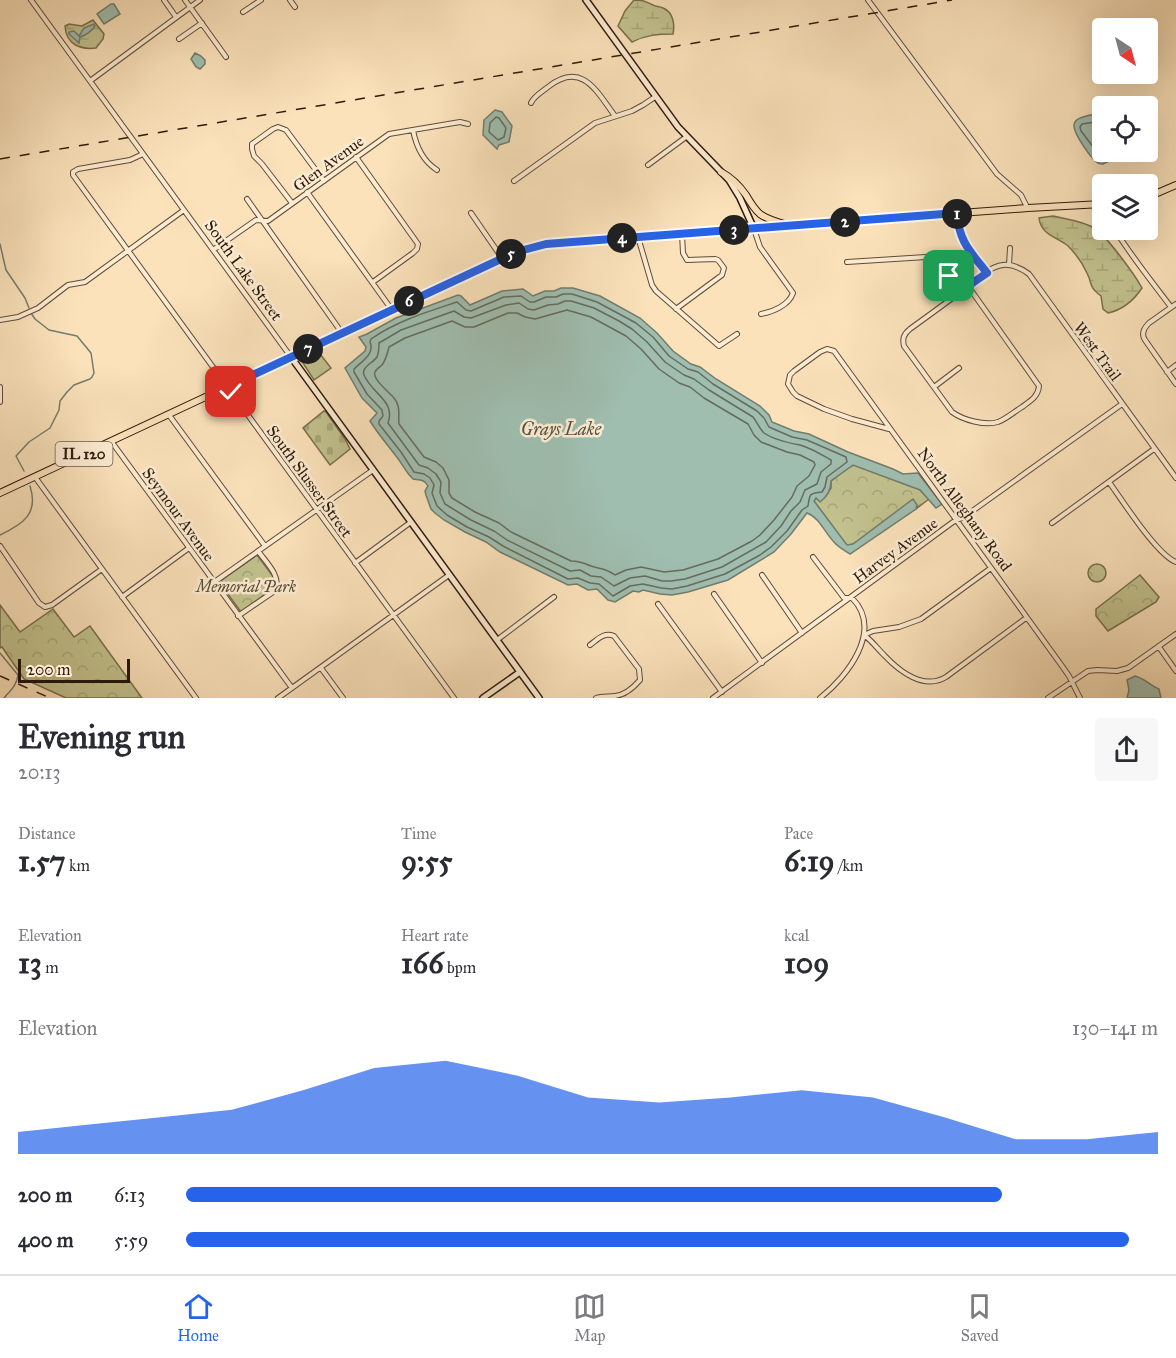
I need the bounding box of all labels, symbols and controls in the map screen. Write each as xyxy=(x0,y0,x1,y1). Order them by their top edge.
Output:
north arrow xyxy=(1092,18,1158,84)
map controls xyxy=(1092,18,1158,240)
button: locate xyxy=(1092,96,1158,162)
street label: Glen Avenue xyxy=(289,131,368,195)
button: layers xyxy=(1092,174,1158,240)
pin: 1 xyxy=(942,199,972,229)
text: 1 xyxy=(954,204,960,223)
pin: 2 xyxy=(830,207,860,237)
text: 2 xyxy=(841,212,849,231)
pin: 3 xyxy=(719,215,749,245)
street label: South Lake Street xyxy=(201,216,287,325)
text: 3 xyxy=(731,220,737,239)
pin: 4 xyxy=(607,223,637,253)
text: 4 xyxy=(618,228,626,247)
pin: 5 xyxy=(496,239,526,269)
text: 5 xyxy=(507,244,515,263)
pin xyxy=(923,250,974,301)
icon: arrive xyxy=(932,259,965,292)
pin: 6 xyxy=(394,286,424,316)
text: 6 xyxy=(405,291,413,310)
street label: West Trail xyxy=(1070,318,1126,385)
pin: 7 xyxy=(293,334,323,364)
text: 7 xyxy=(304,339,312,358)
pin xyxy=(205,366,256,417)
icon: check xyxy=(214,375,247,408)
water label: Grays Lake xyxy=(521,418,603,440)
street label: South Slusser Street xyxy=(263,422,357,541)
road number: IL 120 xyxy=(56,442,112,466)
street label: North Alleghany Road xyxy=(913,444,1016,575)
street label: Seymour Avenue xyxy=(138,464,219,565)
street label: Harvey Avenue xyxy=(849,513,942,587)
park label: Memorial Park xyxy=(194,577,296,596)
scale bar xyxy=(18,656,130,684)
text: 200 m xyxy=(27,660,70,679)
text: Evening run xyxy=(18,717,185,757)
button: share xyxy=(1095,718,1158,781)
text: 20:13 xyxy=(18,760,60,784)
text: Distance xyxy=(18,824,75,843)
text: Time xyxy=(401,824,436,843)
text: Pace xyxy=(784,824,813,843)
text: 1.57 xyxy=(18,843,66,879)
text: 9:55 xyxy=(401,843,453,879)
text: 6:19 xyxy=(784,843,835,879)
text: km xyxy=(66,856,90,875)
text: /km xyxy=(835,856,863,875)
text: Elevation xyxy=(18,926,82,945)
text: Heart rate xyxy=(401,926,468,945)
text: kcal xyxy=(784,926,809,945)
text: 13 xyxy=(18,945,42,981)
text: 166 xyxy=(401,945,444,981)
text: 109 xyxy=(784,945,829,981)
text: m xyxy=(42,958,59,977)
text: bpm xyxy=(444,958,476,977)
text: Elevation xyxy=(18,1016,97,1040)
text: 130–141 m xyxy=(1072,1016,1158,1040)
text: 200 m xyxy=(18,1183,72,1207)
text: 6:13 xyxy=(114,1183,145,1207)
text: 400 m xyxy=(18,1228,74,1252)
text: 5:59 xyxy=(114,1228,148,1252)
tab: Home xyxy=(177,1290,219,1345)
tab: Map xyxy=(573,1290,606,1345)
tab: Saved xyxy=(961,1290,999,1345)

